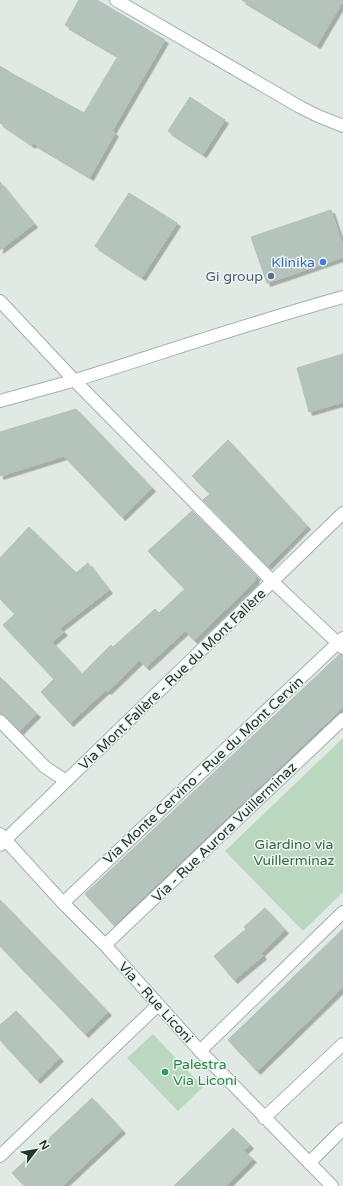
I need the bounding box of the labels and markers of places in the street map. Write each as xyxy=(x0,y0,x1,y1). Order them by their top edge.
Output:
place label: Klinika xyxy=(271,254,315,271)
marker: Klinika xyxy=(318,257,328,267)
place label: Gi group xyxy=(205,268,263,285)
marker: Gi group xyxy=(266,271,276,281)
place label: Palestra Via Liconi xyxy=(173,1056,237,1089)
marker: Palestra Via Liconi xyxy=(160,1067,170,1077)

